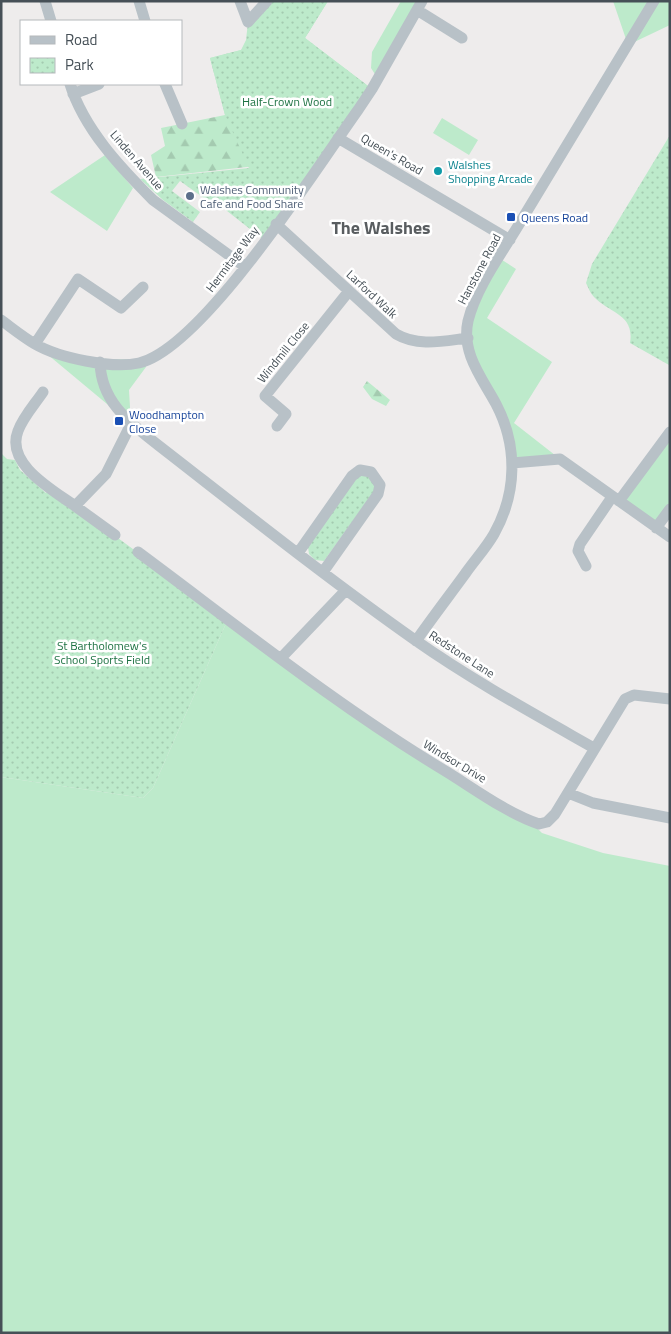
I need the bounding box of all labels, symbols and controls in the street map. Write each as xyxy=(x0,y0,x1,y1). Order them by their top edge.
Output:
legend xyxy=(20,20,182,85)
text: Road xyxy=(65,28,97,51)
text: Park xyxy=(65,53,94,76)
park label: Half-Crown Wood xyxy=(242,92,332,111)
street label: Linden Avenue xyxy=(106,126,168,194)
street label: Queen's Road xyxy=(357,128,427,180)
place label: Walshes Shopping Arcade xyxy=(448,155,533,188)
marker: Walshes Shopping Arcade xyxy=(432,165,444,177)
place label: Walshes Community Cafe and Food Share xyxy=(200,180,304,213)
marker: Walshes Community Cafe and Food Share xyxy=(184,190,196,202)
place label: Queens Road xyxy=(521,208,588,227)
marker: Queens Road xyxy=(505,211,517,223)
district label: The Walshes xyxy=(331,214,431,241)
street label: Hermitage Way xyxy=(201,222,263,296)
street label: Hanstone Road xyxy=(452,230,506,308)
street label: Larford Walk xyxy=(342,265,402,323)
street label: Windmill Close xyxy=(252,317,314,387)
place label: Woodhampton Close xyxy=(129,405,204,438)
marker: Woodhampton Close xyxy=(113,415,125,427)
street label: Redstone Lane xyxy=(425,626,499,682)
park label: St Bartholomew's School Sports Field xyxy=(54,636,150,669)
street label: Windsor Drive xyxy=(420,735,490,787)

